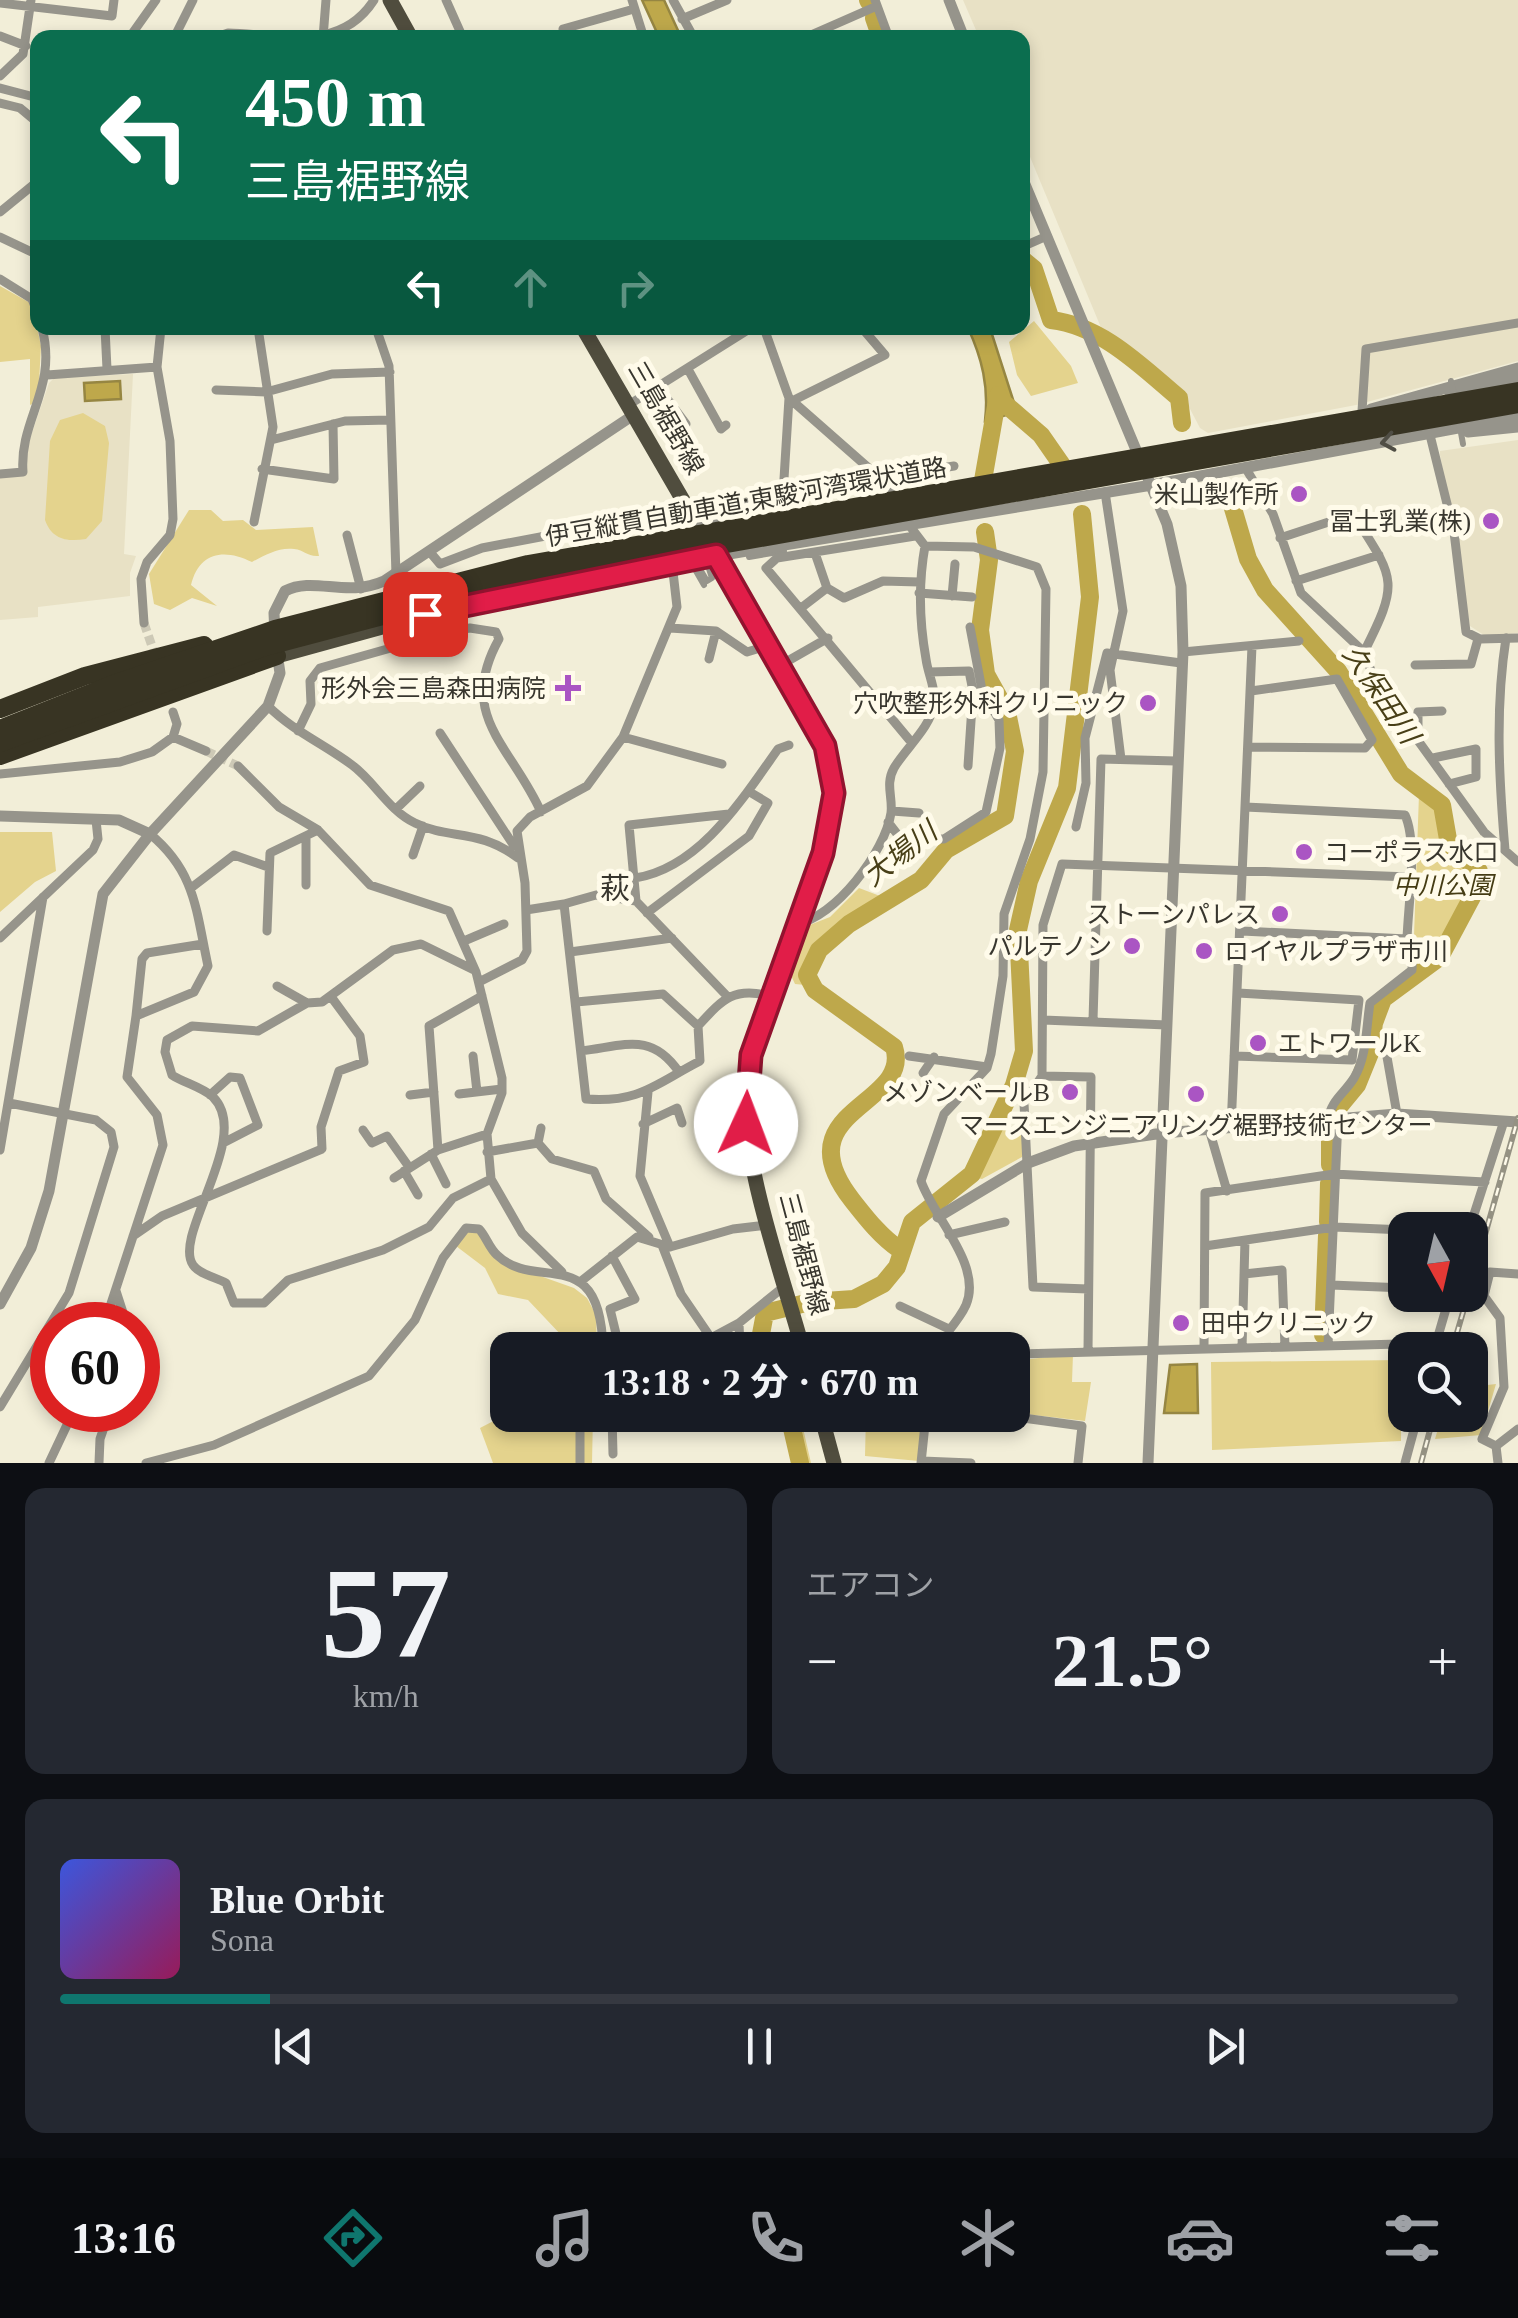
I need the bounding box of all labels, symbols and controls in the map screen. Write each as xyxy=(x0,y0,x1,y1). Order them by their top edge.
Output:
text: 450 m xyxy=(245,64,426,141)
icon: left xyxy=(80,70,210,200)
text: 三島裾野線 xyxy=(245,157,470,207)
icon: left xyxy=(398,260,453,315)
icon: ahead xyxy=(503,260,558,315)
icon: right xyxy=(608,260,663,315)
street label: 三島裾野線 xyxy=(623,357,709,479)
one-way arrow xyxy=(1380,431,1396,452)
street label: 伊豆縦貫自動車道;東駿河湾環状道路 xyxy=(543,453,949,551)
place label: 米山製作所 xyxy=(1154,481,1279,508)
marker: 米山製作所 xyxy=(1288,483,1310,505)
place label: 冨士乳業(株) xyxy=(1329,508,1471,536)
marker: 冨士乳業(株) xyxy=(1480,510,1502,532)
pin xyxy=(383,572,468,657)
icon: arrive xyxy=(398,587,453,642)
water label: 久保田川 xyxy=(1337,639,1427,752)
place label: 形外会三島森田病院 xyxy=(321,675,546,702)
marker: 形外会三島森田病院 xyxy=(555,675,581,701)
place label: 穴吹整形外科クリニック xyxy=(853,690,1128,717)
marker: 穴吹整形外科クリニック xyxy=(1137,692,1159,714)
water label: 大場川 xyxy=(857,814,945,892)
place label: コーポラス水口 xyxy=(1324,839,1499,866)
marker: コーポラス水口 xyxy=(1293,841,1315,863)
district label: 萩 xyxy=(600,872,630,905)
park label: 中川公園 xyxy=(1393,872,1496,899)
place label: ストーンパレス xyxy=(1086,901,1260,928)
marker: ストーンパレス xyxy=(1269,903,1291,925)
place label: パルテノン xyxy=(988,933,1112,960)
marker: パルテノン xyxy=(1121,935,1143,957)
place label: ロイヤルプラザ市川 xyxy=(1224,938,1448,965)
marker: ロイヤルプラザ市川 xyxy=(1193,940,1215,962)
place label: エトワールK xyxy=(1278,1030,1421,1057)
marker: エトワールK xyxy=(1247,1032,1269,1054)
position arrow xyxy=(694,1072,798,1176)
place label: メゾンベールB xyxy=(883,1079,1050,1106)
marker: メゾンベールB xyxy=(1059,1081,1081,1103)
marker: マースエンジニアリング裾野技術センター xyxy=(1185,1083,1207,1105)
place label: マースエンジニアリング裾野技術センター xyxy=(959,1112,1433,1139)
street label: 三島裾野線 xyxy=(775,1190,833,1318)
north arrow xyxy=(1388,1212,1488,1312)
map controls xyxy=(1388,1212,1488,1432)
speed limit sign: 60 xyxy=(30,1302,160,1432)
place label: 田中クリニック xyxy=(1201,1310,1376,1337)
marker: 田中クリニック xyxy=(1170,1312,1192,1334)
button: search xyxy=(1388,1332,1488,1432)
text: 13:18 · 2 分 · 670 m xyxy=(602,1361,918,1403)
text: 57 xyxy=(321,1541,451,1685)
text: エアコン xyxy=(807,1567,935,1603)
text: 21.5° xyxy=(1052,1619,1213,1702)
text: − xyxy=(807,1631,838,1692)
text: + xyxy=(1427,1631,1458,1692)
text: km/h xyxy=(353,1678,419,1714)
text: Blue Orbit xyxy=(210,1879,384,1921)
text: Sona xyxy=(210,1922,274,1958)
icon: previous xyxy=(266,2019,321,2074)
icon: pause xyxy=(732,2019,787,2074)
icon: next xyxy=(1198,2019,1253,2074)
icon: directions xyxy=(318,2203,388,2273)
icon: music xyxy=(530,2203,600,2273)
icon: phone xyxy=(741,2203,811,2273)
icon: climate xyxy=(953,2203,1023,2273)
icon: car xyxy=(1165,2203,1235,2273)
icon: filters xyxy=(1377,2203,1447,2273)
text: 13:16 xyxy=(71,2213,176,2263)

